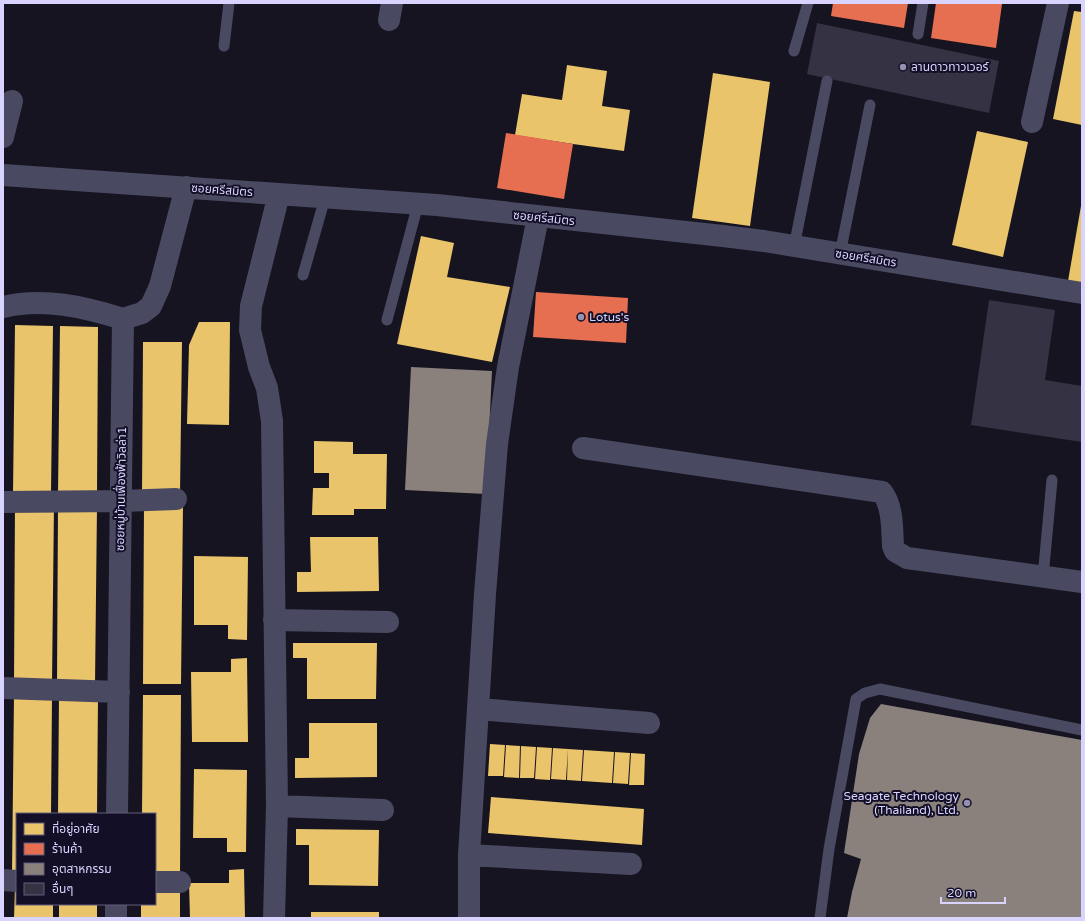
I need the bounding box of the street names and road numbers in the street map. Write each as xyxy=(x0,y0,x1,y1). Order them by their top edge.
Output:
street label: ซอยศรีสมิตร xyxy=(191,181,253,199)
street label: ซอยศรีสมิตร xyxy=(513,208,576,228)
street label: ซอยศรีสมิตร xyxy=(834,246,898,270)
street label: ซอยหมู่บ้านเฟื่องฟ้าวิลล่า1 xyxy=(111,427,129,551)

